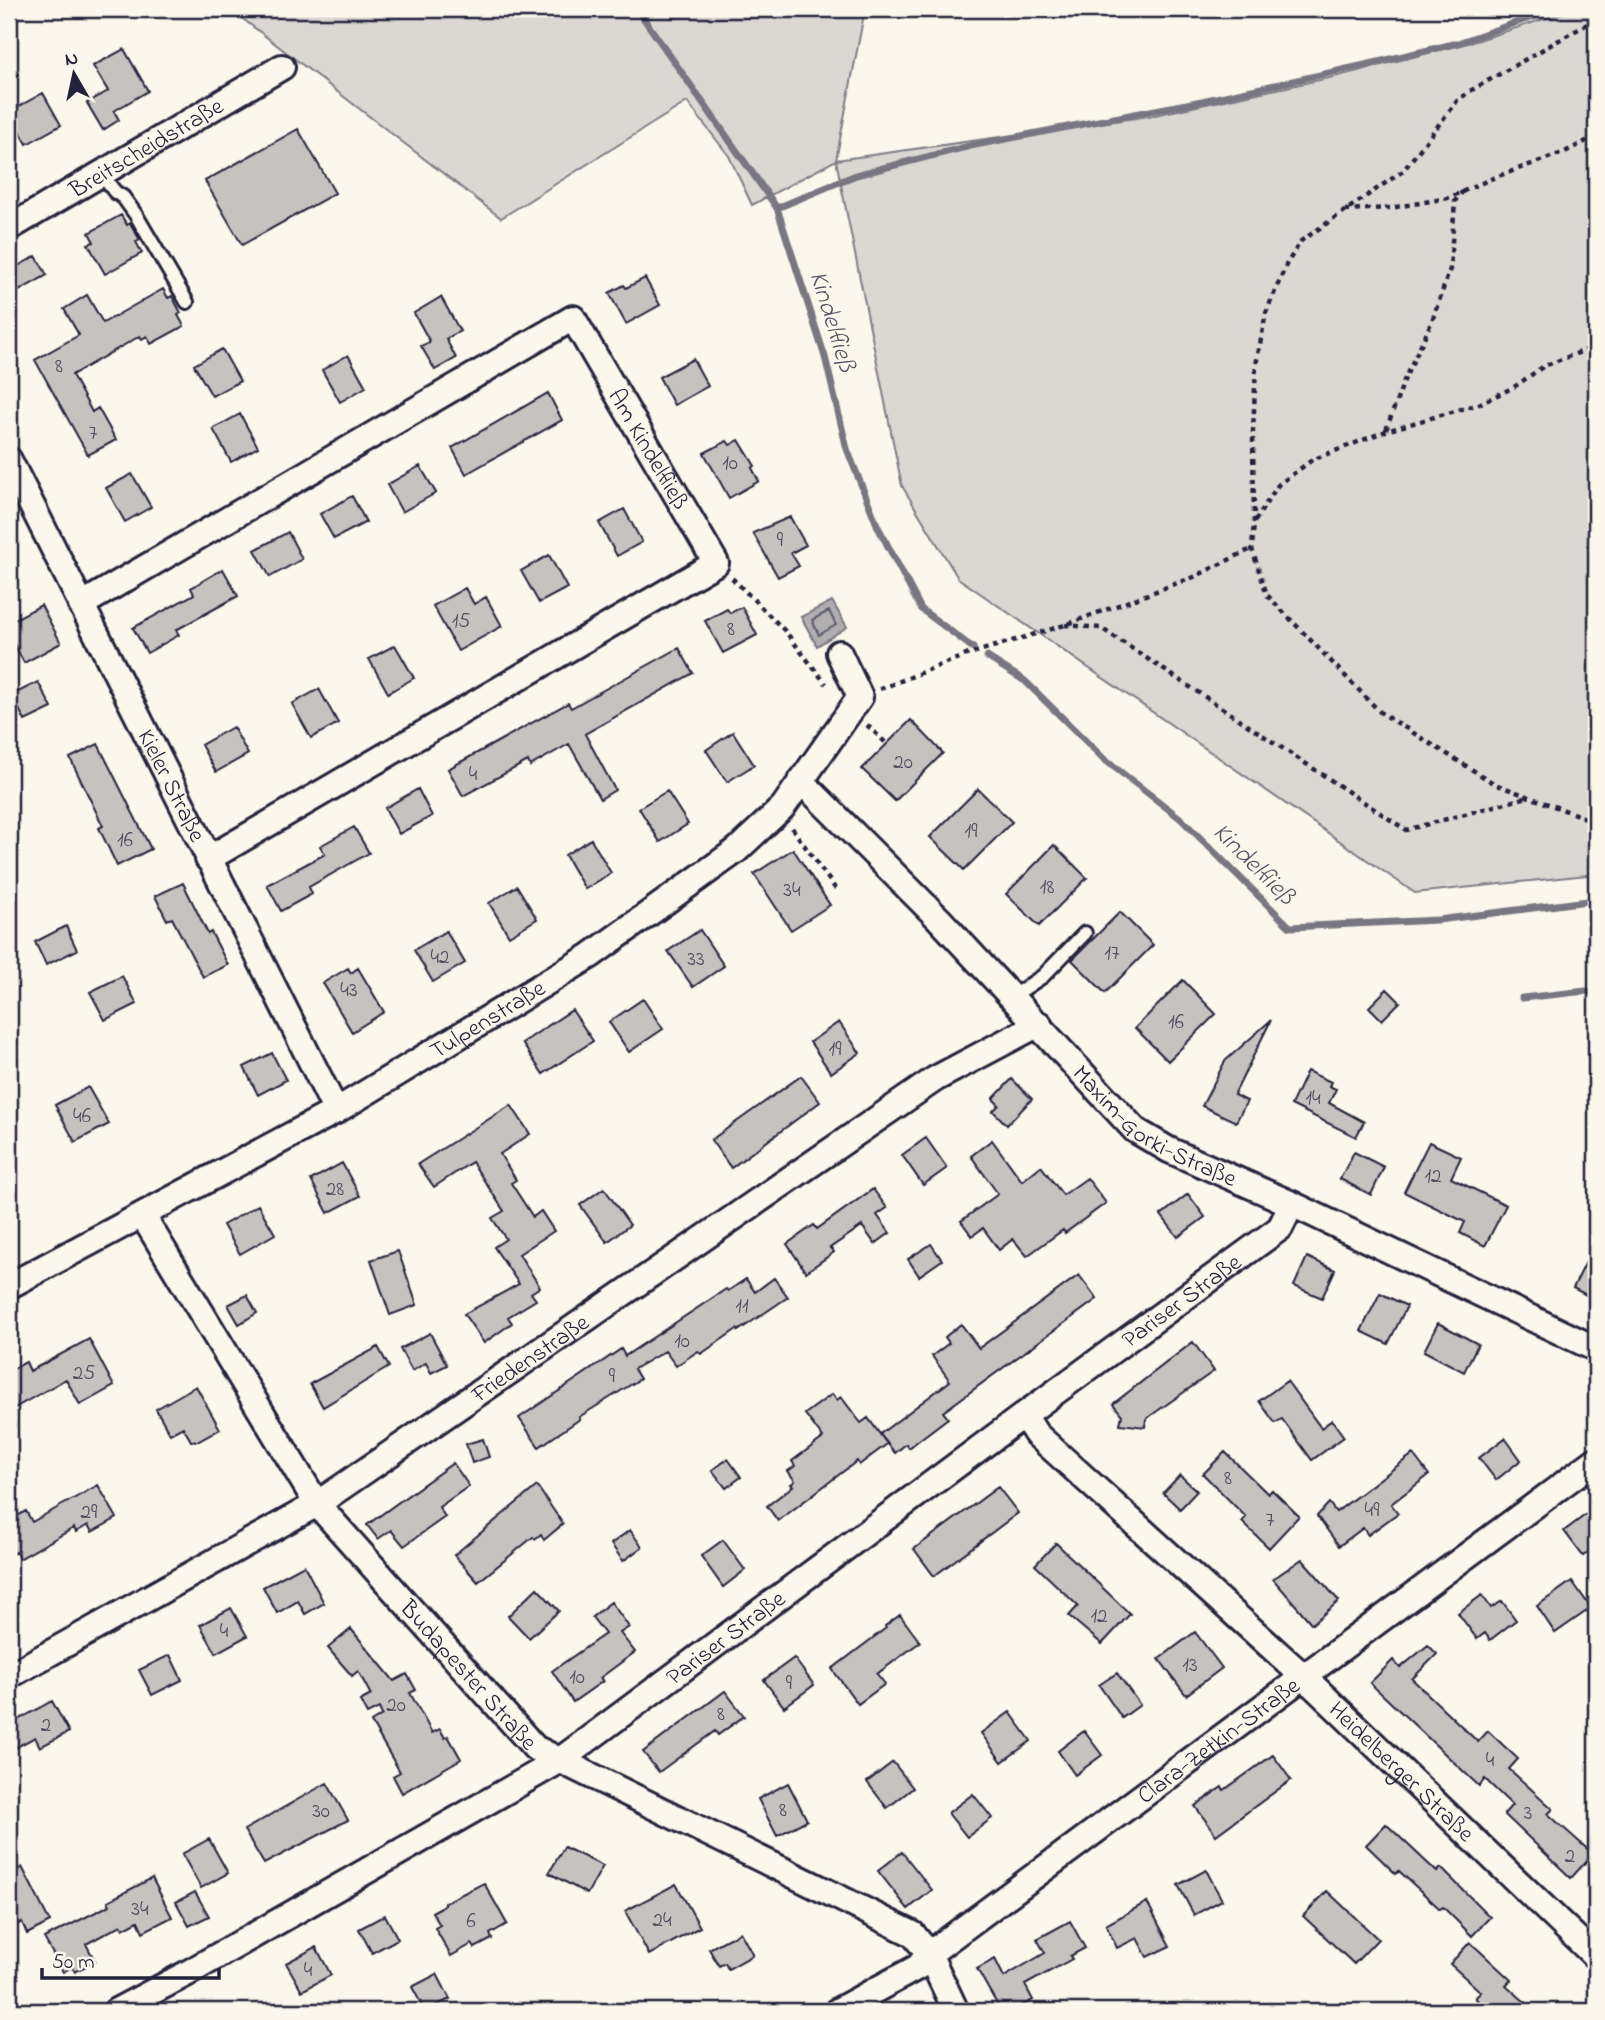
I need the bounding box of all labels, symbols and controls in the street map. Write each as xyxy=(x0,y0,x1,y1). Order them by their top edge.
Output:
north arrow xyxy=(38,38,108,108)
text: N xyxy=(63,45,80,74)
street label: Breitscheidstraße xyxy=(63,90,231,209)
water label: Kindelfließ xyxy=(798,267,865,378)
house number: 8 xyxy=(55,352,63,382)
street label: Am Kindelfließ xyxy=(598,383,696,517)
house number: 7 xyxy=(89,419,98,449)
house number: 10 xyxy=(722,449,738,479)
house number: 9 xyxy=(777,526,784,556)
house number: 15 xyxy=(452,607,470,637)
house number: 8 xyxy=(727,615,735,645)
street label: Kieler Straße xyxy=(127,724,213,849)
house number: 20 xyxy=(893,748,913,778)
house number: 4 xyxy=(469,760,478,790)
water label: Kindelfließ xyxy=(1203,815,1304,916)
house number: 19 xyxy=(965,817,978,847)
house number: 16 xyxy=(117,826,133,856)
house number: 18 xyxy=(1040,873,1054,903)
house number: 34 xyxy=(783,876,801,906)
house number: 17 xyxy=(1104,939,1120,969)
house number: 42 xyxy=(430,943,450,973)
house number: 33 xyxy=(687,945,705,975)
street label: Tulpenstraße xyxy=(424,972,553,1070)
house number: 43 xyxy=(340,976,358,1006)
house number: 16 xyxy=(1168,1008,1184,1038)
house number: 19 xyxy=(829,1035,842,1065)
street label: Maxim-Gorki-Straße xyxy=(1063,1058,1242,1198)
house number: 14 xyxy=(1305,1084,1321,1114)
house number: 46 xyxy=(73,1102,91,1132)
house number: 12 xyxy=(1424,1162,1442,1192)
house number: 28 xyxy=(326,1175,344,1205)
street label: Pariser Straße xyxy=(1115,1246,1250,1358)
house number: 11 xyxy=(735,1292,749,1322)
street label: Friedenstraße xyxy=(464,1307,597,1413)
house number: 10 xyxy=(674,1327,690,1357)
house number: 25 xyxy=(73,1359,95,1389)
house number: 9 xyxy=(609,1362,616,1392)
house number: 8 xyxy=(1224,1464,1232,1494)
house number: 49 xyxy=(1365,1496,1380,1526)
house number: 29 xyxy=(81,1498,98,1528)
house number: 7 xyxy=(1266,1506,1275,1536)
street label: Pariser Straße xyxy=(660,1583,794,1695)
street label: Budapester Straße xyxy=(390,1592,545,1759)
house number: 12 xyxy=(1090,1602,1108,1632)
house number: 4 xyxy=(220,1617,229,1647)
house number: 13 xyxy=(1182,1651,1198,1681)
house number: 10 xyxy=(569,1663,585,1693)
house number: 9 xyxy=(786,1669,793,1699)
street label: Clara-Zetkin-Straße xyxy=(1131,1670,1309,1814)
house number: 20 xyxy=(386,1691,406,1721)
street label: Heidelberger Straße xyxy=(1319,1694,1481,1851)
house number: 8 xyxy=(717,1700,725,1730)
house number: 2 xyxy=(41,1711,51,1741)
house number: 4 xyxy=(1486,1746,1495,1776)
house number: 8 xyxy=(779,1796,787,1826)
house number: 30 xyxy=(312,1797,330,1827)
house number: 3 xyxy=(1524,1799,1532,1829)
house number: 2 xyxy=(1565,1842,1575,1872)
house number: 34 xyxy=(131,1895,149,1925)
house number: 24 xyxy=(652,1906,672,1936)
house number: 6 xyxy=(466,1907,476,1937)
scale bar xyxy=(42,1936,219,1980)
text: 50 m xyxy=(52,1948,95,1978)
house number: 4 xyxy=(304,1956,313,1986)

